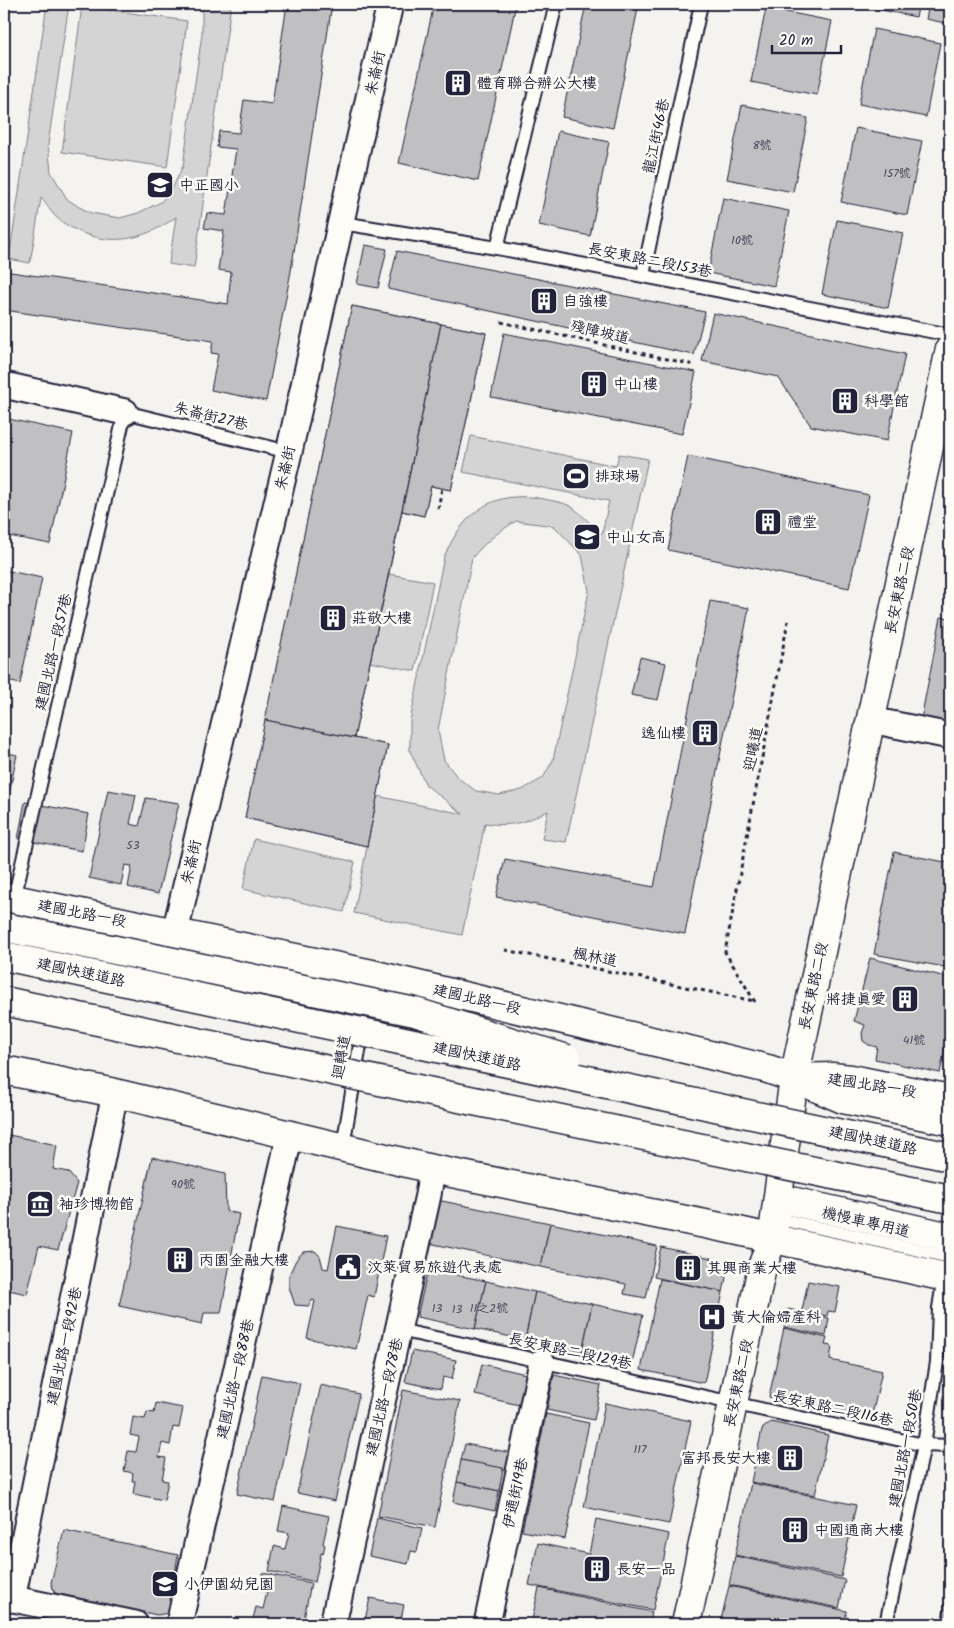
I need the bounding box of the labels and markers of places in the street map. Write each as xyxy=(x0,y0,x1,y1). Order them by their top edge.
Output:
building icon: 體育聯合辦公大樓 xyxy=(443,68,473,98)
place label: 體育聯合辦公大樓 xyxy=(477,72,597,96)
school or university icon: 中正國小 xyxy=(145,170,175,200)
place label: 中正國小 xyxy=(179,174,239,198)
building icon: 自強樓 xyxy=(529,286,559,316)
place label: 自強樓 xyxy=(563,290,608,314)
building icon: 中山樓 xyxy=(579,369,609,399)
place label: 中山樓 xyxy=(613,373,658,397)
building icon: 科學館 xyxy=(830,386,860,416)
place label: 科學館 xyxy=(864,390,909,414)
sports icon: 排球場 xyxy=(561,461,591,491)
place label: 排球場 xyxy=(595,465,640,489)
building icon: 禮堂 xyxy=(753,507,783,537)
place label: 禮堂 xyxy=(787,511,817,535)
school or university icon: 中山女高 xyxy=(572,522,602,552)
place label: 中山女高 xyxy=(606,526,666,550)
building icon: 莊敬大樓 xyxy=(318,603,348,633)
place label: 莊敬大樓 xyxy=(352,607,412,631)
building icon: 逸仙樓 xyxy=(690,718,720,748)
place label: 逸仙樓 xyxy=(641,722,686,746)
building icon: 將捷真愛 xyxy=(890,984,920,1014)
place label: 將捷真愛 xyxy=(826,988,886,1012)
museum icon: 袖珍博物館 xyxy=(25,1189,55,1219)
place label: 袖珍博物館 xyxy=(59,1193,134,1217)
building icon: 丙園金融大樓 xyxy=(165,1245,195,1275)
place label: 丙園金融大樓 xyxy=(199,1249,289,1273)
public building icon: 汶萊貿易旅遊代表處 xyxy=(333,1252,363,1282)
building icon: 其興商業大樓 xyxy=(673,1253,703,1283)
place label: 汶萊貿易旅遊代表處 xyxy=(367,1256,502,1280)
place label: 其興商業大樓 xyxy=(707,1257,797,1281)
hospital icon: 黃大倫婦產科 xyxy=(697,1302,727,1332)
place label: 黃大倫婦產科 xyxy=(731,1306,821,1330)
building icon: 富邦長安大樓 xyxy=(775,1443,805,1473)
place label: 富邦長安大樓 xyxy=(681,1447,771,1471)
building icon: 中國通商大樓 xyxy=(780,1515,810,1545)
place label: 中國通商大樓 xyxy=(814,1519,904,1543)
building icon: 長安一品 xyxy=(582,1554,612,1584)
place label: 長安一品 xyxy=(616,1558,676,1582)
school or university icon: 小伊園幼兒園 xyxy=(150,1569,180,1599)
place label: 小伊園幼兒園 xyxy=(184,1573,274,1597)

